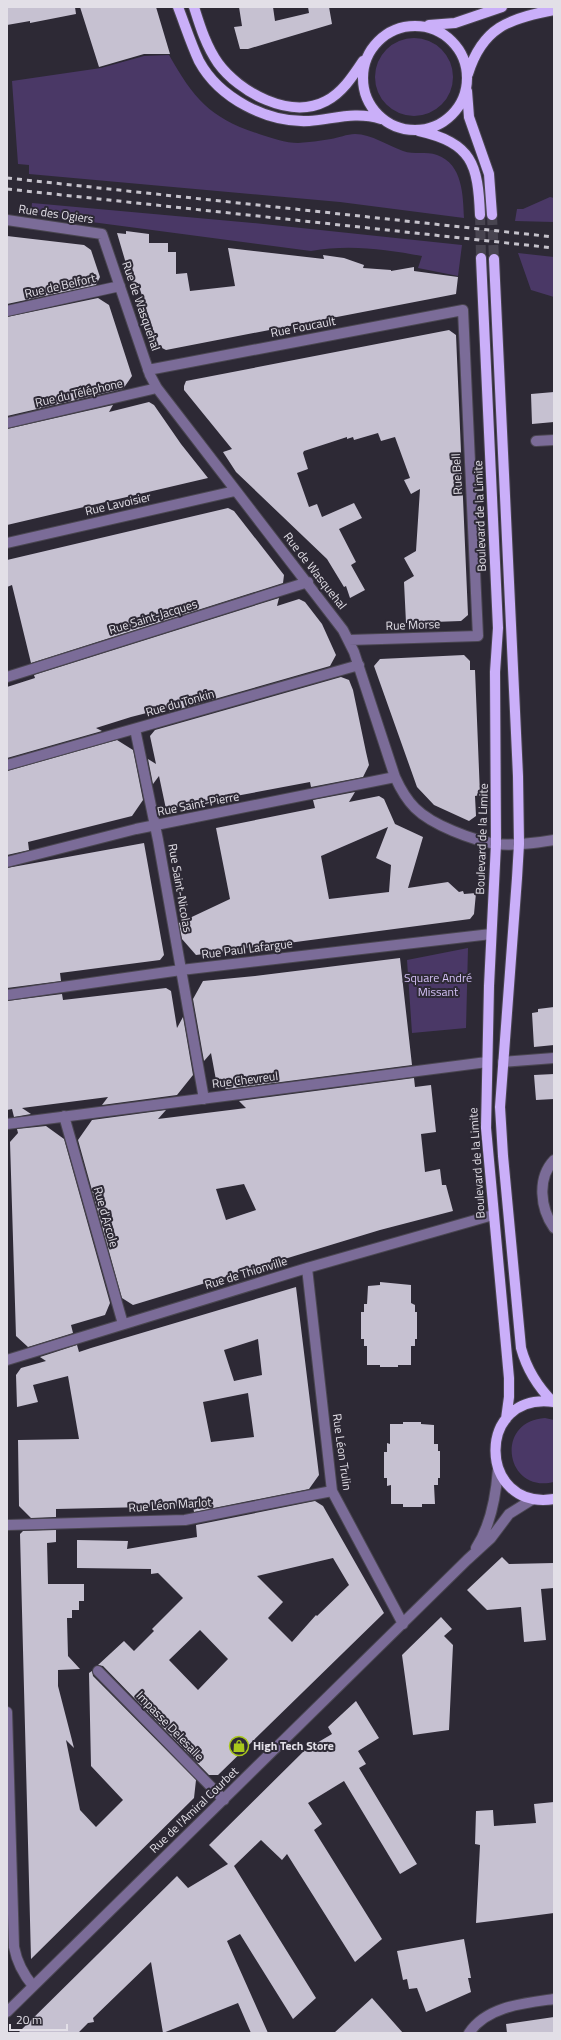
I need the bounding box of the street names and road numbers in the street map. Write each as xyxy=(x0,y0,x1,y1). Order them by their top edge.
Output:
street label: Rue des Ogiers xyxy=(17,199,95,228)
street label: Rue de Wasquehal xyxy=(117,259,166,353)
street label: Rue de Belfort xyxy=(23,268,98,303)
street label: Rue Foucault xyxy=(269,311,338,342)
street label: Rue du Téléphone xyxy=(33,373,125,412)
street label: Rue Bell xyxy=(446,453,467,495)
street label: Boulevard de la Limite xyxy=(468,460,491,572)
street label: Rue Lavoisier xyxy=(83,487,153,520)
street label: Rue de Wasquehal xyxy=(279,528,352,613)
street label: Rue Saint-Jacques xyxy=(106,594,200,639)
street label: Rue Morse xyxy=(385,614,441,635)
street label: Rue du Tonkin xyxy=(143,684,216,721)
street label: Boulevard de la Limite xyxy=(470,783,493,895)
street label: Rue Saint-Pierre xyxy=(155,786,241,821)
street label: Rue Saint-Nicolas xyxy=(163,842,198,934)
street label: Rue Paul Lafargue xyxy=(200,933,294,964)
street label: Rue Chevreul xyxy=(211,1066,279,1093)
street label: Boulevard de la Limite xyxy=(463,1107,490,1219)
street label: Rue d'Arcole xyxy=(89,1184,124,1249)
street label: Rue de Thionville xyxy=(202,1251,290,1294)
street label: Rue Léon Trulin xyxy=(328,1412,357,1492)
street label: Rue Léon Marlot xyxy=(128,1492,213,1517)
street label: Impasse Delesalle xyxy=(132,1686,209,1765)
street label: Rue de l'Amiral Courbet xyxy=(145,1761,243,1857)

